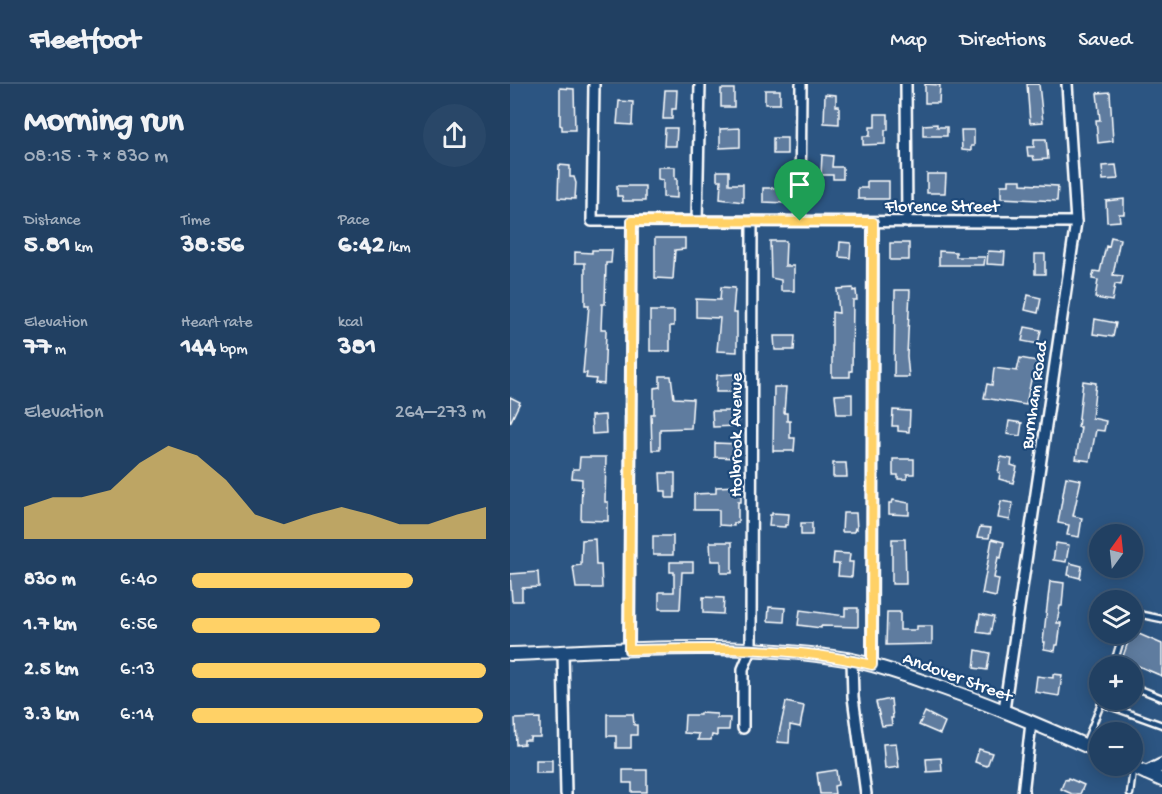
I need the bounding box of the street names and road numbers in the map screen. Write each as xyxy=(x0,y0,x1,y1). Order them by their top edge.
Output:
street label: Florence Street xyxy=(884,197,1001,218)
street label: Burnham Road xyxy=(1017,339,1054,452)
street label: Holbrook Avenue xyxy=(727,372,748,497)
street label: Andover Street xyxy=(900,649,1016,708)

